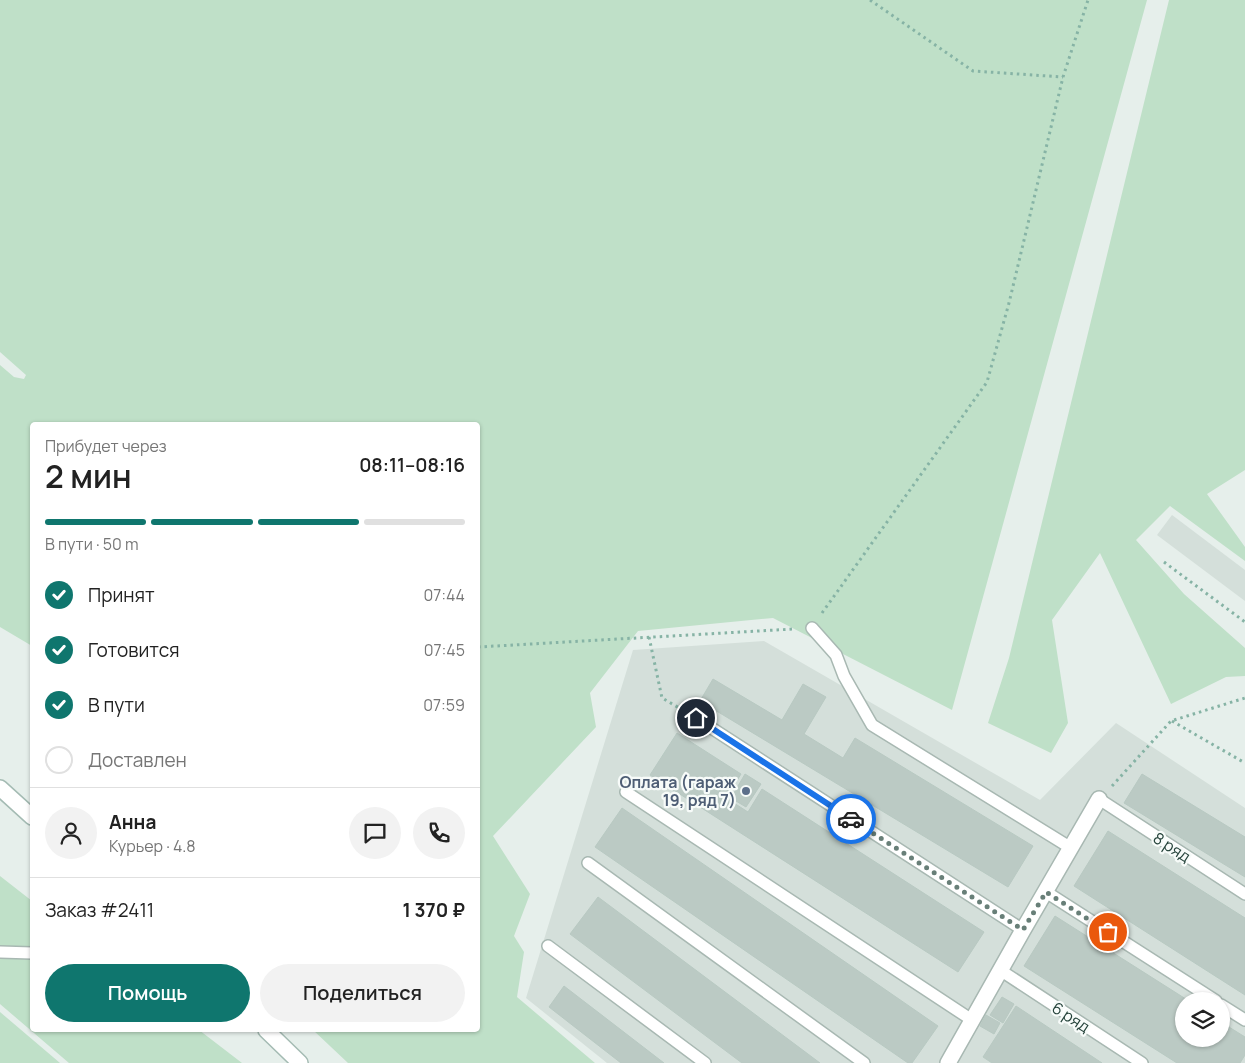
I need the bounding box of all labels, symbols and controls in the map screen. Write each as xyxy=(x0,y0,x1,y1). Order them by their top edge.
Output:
text: Прибудет через xyxy=(45,435,167,457)
text: 08:11–08:16 xyxy=(359,452,465,478)
text: 2 мин xyxy=(45,454,132,498)
text: В пути · 50 m xyxy=(45,533,139,555)
icon: check xyxy=(45,581,73,609)
text: Принят xyxy=(88,582,155,608)
text: 07:44 xyxy=(423,584,465,606)
icon: check xyxy=(45,636,73,664)
text: Готовится xyxy=(88,637,180,663)
text: 07:45 xyxy=(424,639,465,661)
icon: check xyxy=(45,691,73,719)
text: В пути xyxy=(88,692,145,718)
text: 07:59 xyxy=(423,694,465,716)
pin xyxy=(675,697,717,739)
icon: home xyxy=(682,704,710,732)
text: Доставлен xyxy=(88,747,187,773)
place label: Оплата (гараж 19, ряд 7) xyxy=(619,771,737,811)
marker: Оплата (гараж 19, ряд 7) xyxy=(740,785,752,797)
courier xyxy=(826,794,876,844)
icon: car xyxy=(837,805,865,833)
button: person xyxy=(45,807,97,859)
button: chat xyxy=(349,807,401,859)
button: phone xyxy=(413,807,465,859)
text: Анна xyxy=(109,809,156,835)
street label: 8 ряд xyxy=(1149,827,1195,867)
text: Курьер · 4.8 xyxy=(109,835,196,857)
text: Заказ #2411 xyxy=(45,897,154,923)
text: 1 370 ₽ xyxy=(402,897,465,923)
pin xyxy=(1087,911,1129,953)
icon: bag xyxy=(1094,918,1122,946)
button: Помощь xyxy=(45,964,250,1022)
button: Поделиться xyxy=(260,964,465,1022)
map controls xyxy=(1175,992,1230,1047)
button: layers xyxy=(1175,992,1230,1047)
street label: 6 ряд xyxy=(1048,997,1095,1038)

